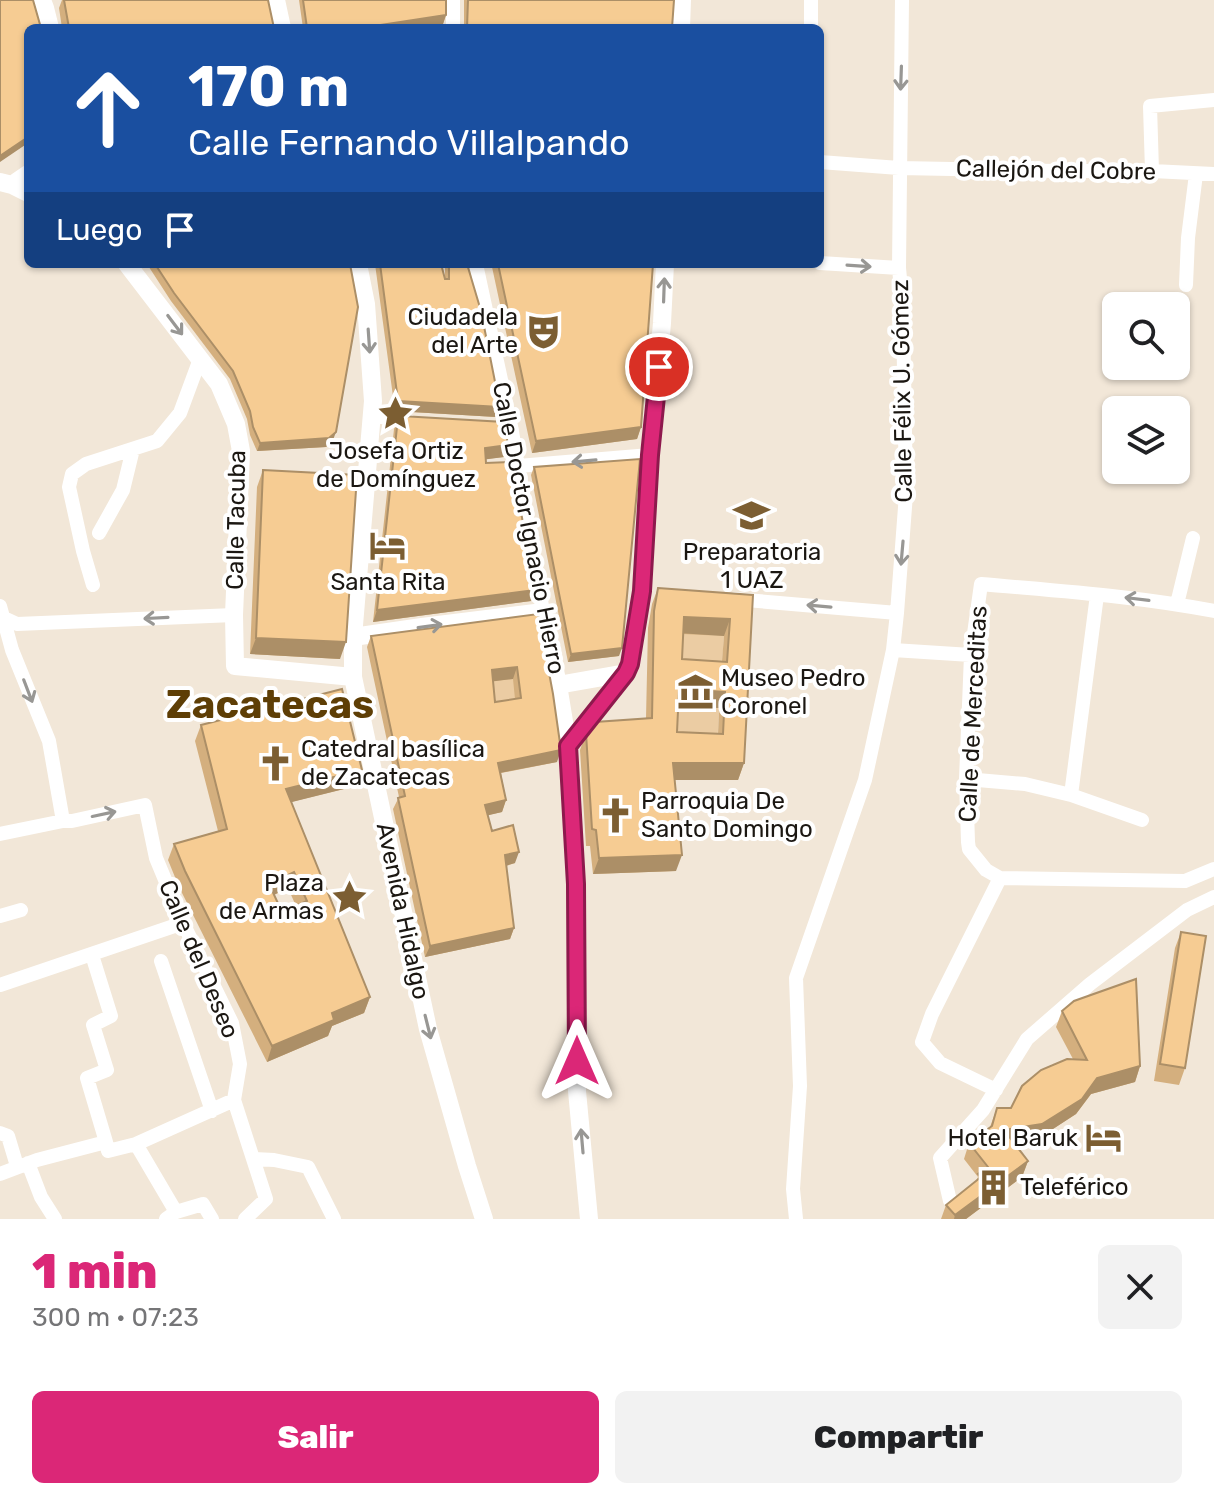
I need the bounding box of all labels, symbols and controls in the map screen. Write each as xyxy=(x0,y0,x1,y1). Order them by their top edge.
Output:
text: 170 m xyxy=(188,54,349,120)
icon: ahead xyxy=(56,56,160,160)
one-way arrow xyxy=(894,64,909,91)
text: Calle Fernando Villalpando xyxy=(188,121,630,164)
street label: Callejón del Cobre xyxy=(956,154,1156,186)
icon: arrive xyxy=(158,208,202,252)
text: Luego xyxy=(56,212,142,248)
one-way arrow xyxy=(845,259,872,274)
one-way arrow xyxy=(656,277,671,304)
street label: Calle Félix U. Gómez xyxy=(886,279,918,503)
map controls xyxy=(1102,292,1190,484)
button: search xyxy=(1102,292,1190,380)
place label: Ciudadela del Arte xyxy=(407,303,518,359)
theatre icon: Ciudadela del Arte xyxy=(525,312,563,350)
one-way arrow xyxy=(167,314,183,336)
one-way arrow xyxy=(361,327,376,354)
pin xyxy=(625,333,693,401)
icon: arrive xyxy=(637,345,681,389)
street label: Calle Doctor Ignacio Hierro xyxy=(487,380,571,676)
place icon: Josefa Ortiz de Domínguez xyxy=(377,395,415,433)
button: layers xyxy=(1102,396,1190,484)
place label: Josefa Ortiz de Domínguez xyxy=(316,437,476,493)
street label: Calle Tacuba xyxy=(221,450,251,590)
one-way arrow xyxy=(571,454,598,469)
school or university icon: Preparatoria 1 UAZ xyxy=(733,496,771,534)
hotel icon: Santa Rita xyxy=(369,526,407,564)
place label: Preparatoria 1 UAZ xyxy=(683,538,821,594)
one-way arrow xyxy=(894,539,909,566)
place label: Santa Rita xyxy=(330,568,446,596)
one-way arrow xyxy=(1124,592,1151,607)
one-way arrow xyxy=(807,599,833,614)
street label: Calle de Merceditas xyxy=(953,605,993,823)
one-way arrow xyxy=(143,611,170,626)
one-way arrow xyxy=(417,618,442,633)
place label: Museo Pedro Coronel xyxy=(721,664,865,720)
museum icon: Museo Pedro Coronel xyxy=(676,673,714,711)
one-way arrow xyxy=(22,678,36,703)
district label: Zacatecas xyxy=(166,681,374,728)
place label: Catedral basílica de Zacatecas xyxy=(301,735,485,791)
church icon: Catedral basílica de Zacatecas xyxy=(256,744,294,782)
place label: Parroquia De Santo Domingo xyxy=(641,787,813,843)
church icon: Parroquia De Santo Domingo xyxy=(596,796,634,834)
one-way arrow xyxy=(91,806,116,821)
street label: Avenida Hidalgo xyxy=(371,820,435,1002)
place label: Plaza de Armas xyxy=(219,869,324,925)
street label: Calle del Deseo xyxy=(153,876,245,1042)
place icon: Plaza de Armas xyxy=(331,878,369,916)
one-way arrow xyxy=(421,1014,436,1040)
position arrow xyxy=(535,1019,619,1103)
hotel icon: Hotel Baruk xyxy=(1085,1119,1123,1157)
place label: Hotel Baruk xyxy=(947,1124,1079,1152)
one-way arrow xyxy=(574,1128,589,1155)
building icon: Teleférico xyxy=(975,1168,1013,1206)
place label: Teleférico xyxy=(1020,1173,1129,1201)
text: 1 min xyxy=(32,1243,158,1300)
button: close xyxy=(1098,1245,1182,1329)
text: 300 m · 07:23 xyxy=(32,1302,199,1333)
button: Salir xyxy=(32,1391,599,1483)
button: Compartir xyxy=(615,1391,1182,1483)

